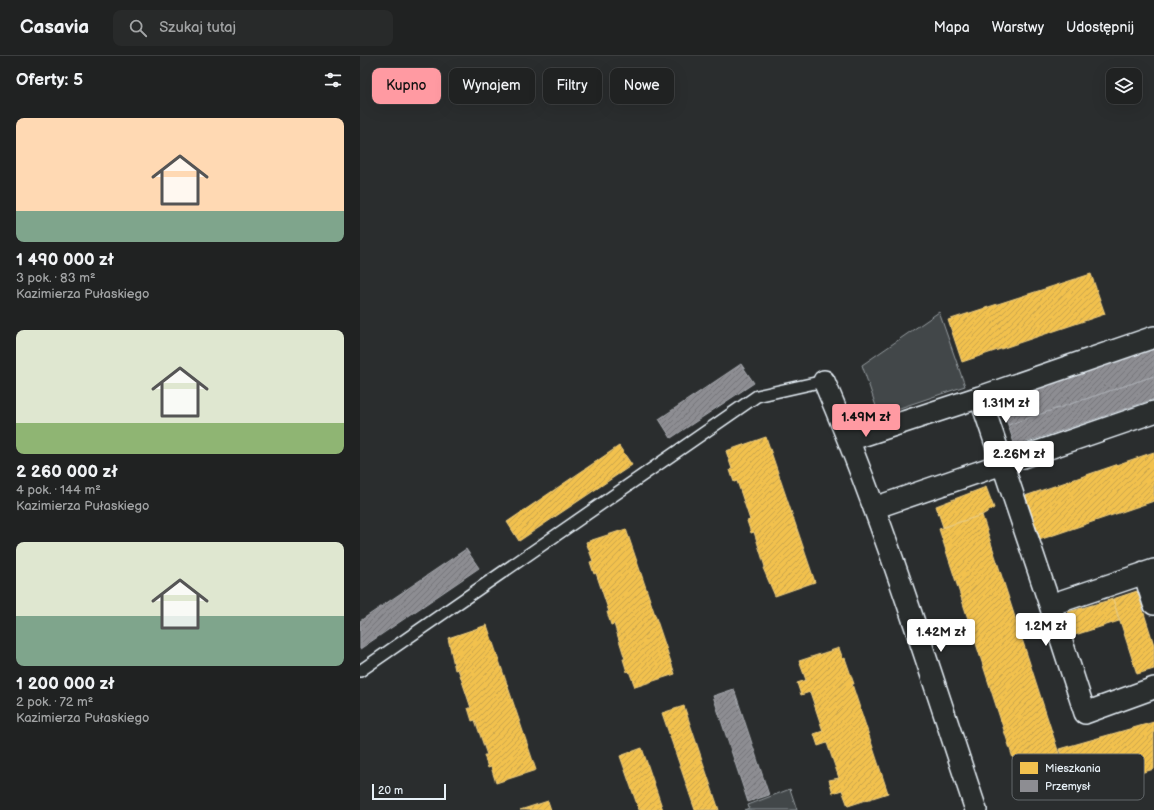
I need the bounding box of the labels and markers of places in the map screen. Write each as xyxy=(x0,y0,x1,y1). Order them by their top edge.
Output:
pin: 1.31M zł xyxy=(965,390,1047,424)
pin: 1.49M zł xyxy=(825,404,907,438)
pin: 2.26M zł xyxy=(978,441,1060,475)
pin: 1.2M zł xyxy=(1009,613,1083,647)
pin: 1.42M zł xyxy=(900,619,982,653)

